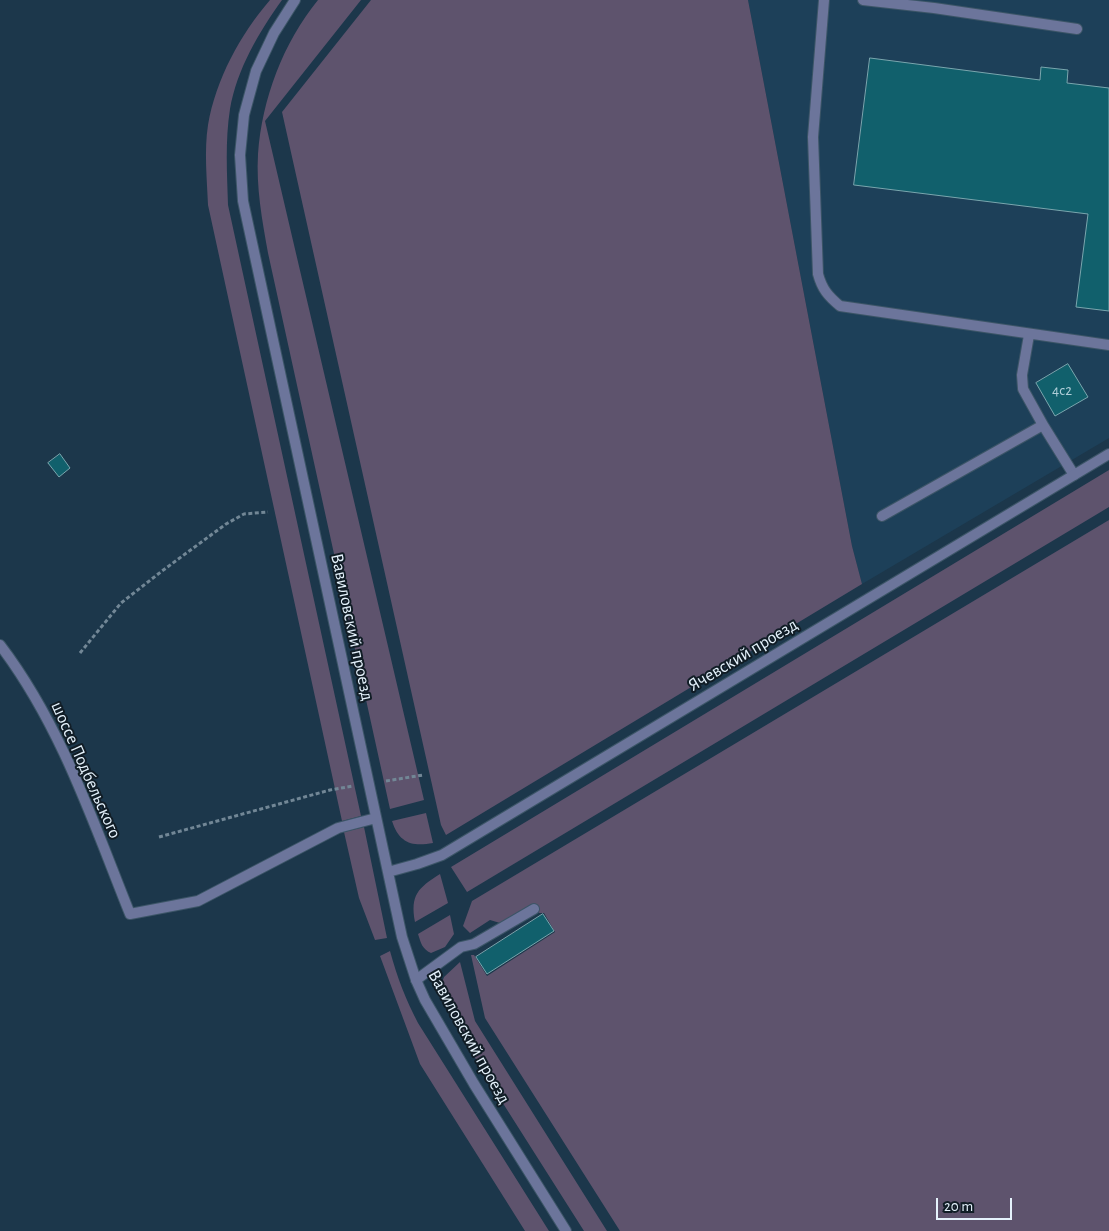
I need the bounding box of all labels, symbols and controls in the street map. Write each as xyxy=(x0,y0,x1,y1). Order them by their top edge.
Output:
house number: 4с2 xyxy=(1052,381,1072,399)
street label: Вавиловский проезд xyxy=(326,551,378,703)
street label: Ячевский проезд xyxy=(684,614,802,696)
street label: шоссе Подбельского xyxy=(46,698,126,842)
street label: Вавиловский проезд xyxy=(423,966,515,1108)
scale bar xyxy=(939,1188,1015,1220)
text: 20 m xyxy=(944,1199,973,1214)

